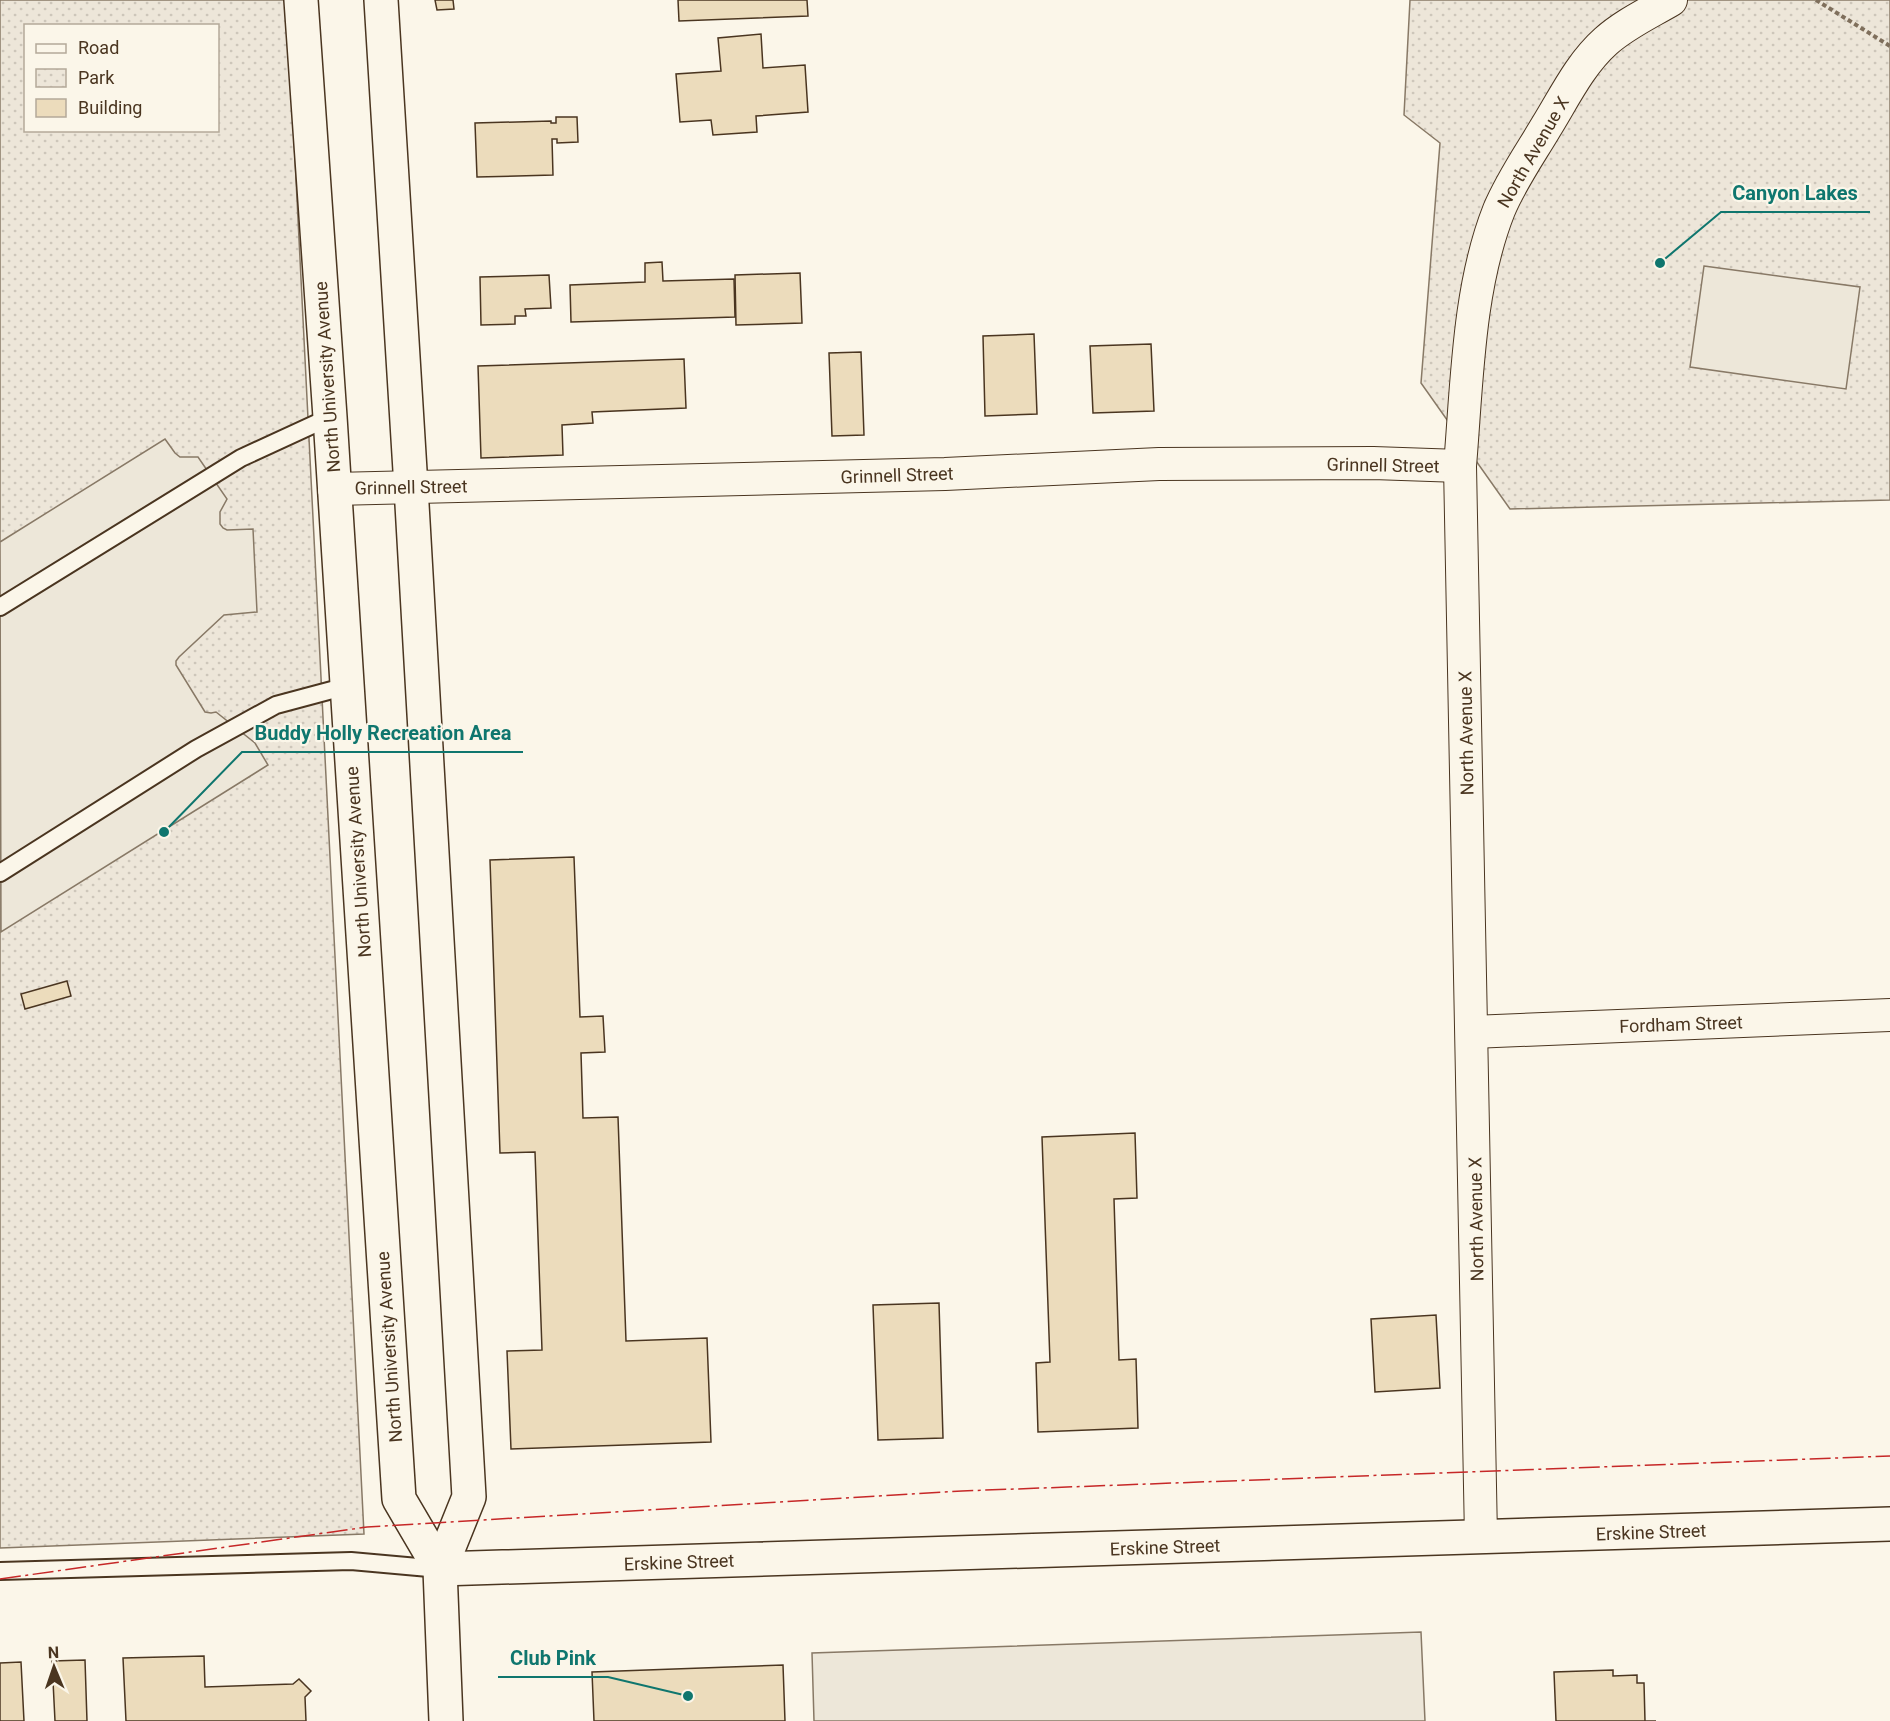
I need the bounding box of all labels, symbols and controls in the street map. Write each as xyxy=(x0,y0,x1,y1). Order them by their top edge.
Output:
legend xyxy=(24,24,219,132)
text: Road xyxy=(78,37,119,58)
text: Park xyxy=(78,67,115,88)
street label: North Avenue X xyxy=(1493,93,1573,211)
text: Building xyxy=(78,97,142,118)
callout: Canyon Lakes xyxy=(1721,174,1870,212)
text: Canyon Lakes xyxy=(1732,181,1858,205)
street label: North University Avenue xyxy=(310,281,344,473)
street label: Grinnell Street xyxy=(1326,454,1440,476)
street label: Grinnell Street xyxy=(840,463,954,487)
street label: Grinnell Street xyxy=(354,476,468,498)
street label: North Avenue X xyxy=(1454,671,1478,795)
callout: Buddy Holly Recreation Area xyxy=(242,714,523,752)
text: Buddy Holly Recreation Area xyxy=(255,721,512,745)
street label: North University Avenue xyxy=(341,766,375,958)
street label: Fordham Street xyxy=(1619,1011,1743,1037)
street label: North Avenue X xyxy=(1464,1157,1488,1281)
street label: North University Avenue xyxy=(372,1251,406,1443)
street label: Erskine Street xyxy=(1595,1520,1707,1544)
street label: Erskine Street xyxy=(1109,1535,1221,1559)
street label: Erskine Street xyxy=(623,1550,735,1574)
north arrow xyxy=(24,1637,84,1697)
callout: Club Pink xyxy=(498,1639,608,1677)
text: N xyxy=(48,1643,59,1662)
text: Club Pink xyxy=(510,1646,596,1670)

